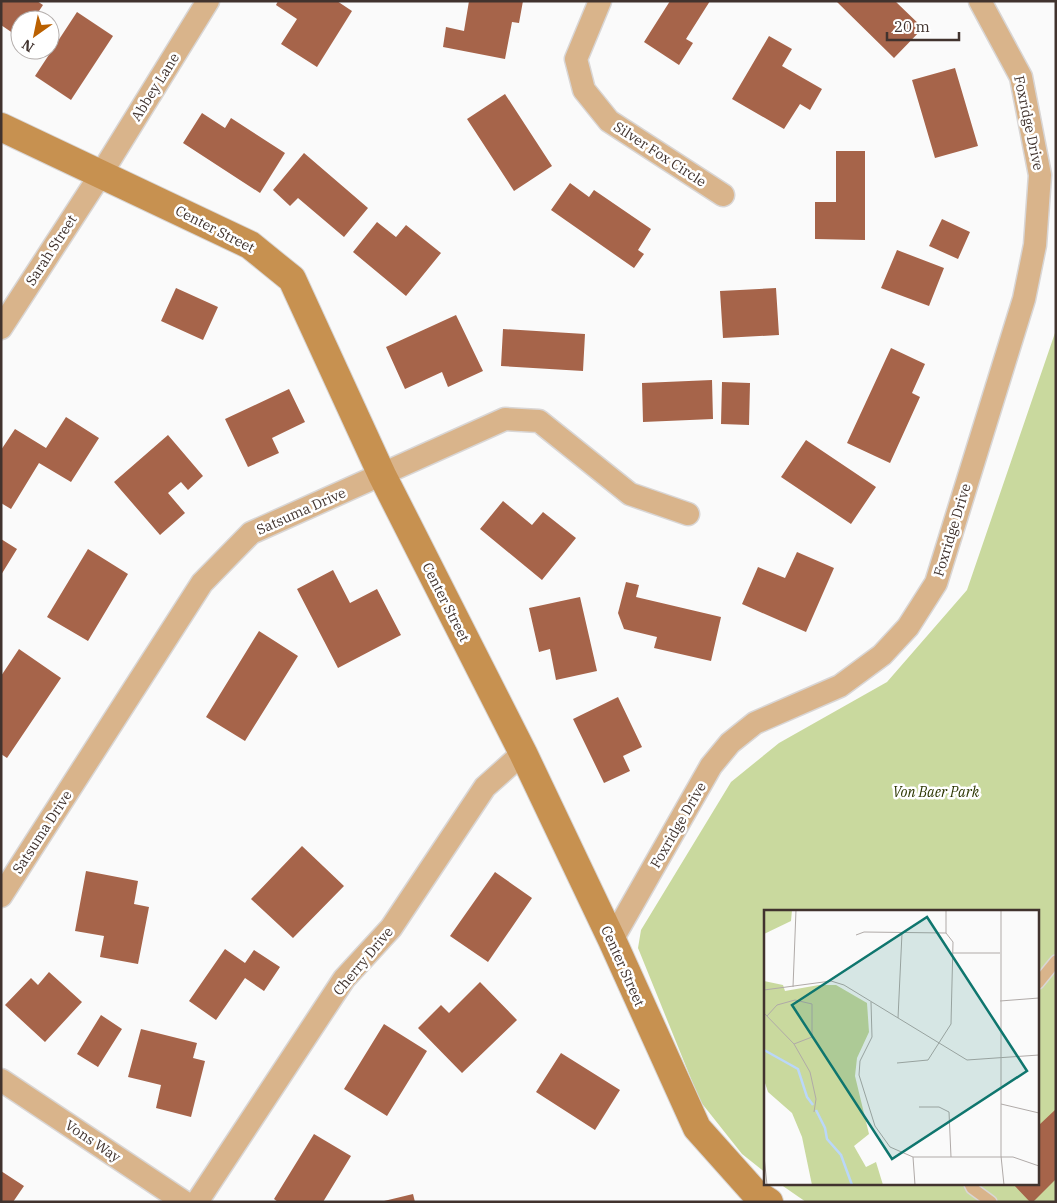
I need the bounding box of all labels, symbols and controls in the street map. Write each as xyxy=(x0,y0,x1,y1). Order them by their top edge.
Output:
north arrow xyxy=(10,10,60,60)
scale bar xyxy=(887,10,960,42)
text: 20 m xyxy=(894,17,930,36)
text: N xyxy=(18,35,37,56)
street label: Abbey Lane xyxy=(127,50,183,124)
street label: Foxridge Drive xyxy=(1010,74,1048,172)
street label: Silver Fox Circle xyxy=(610,117,710,191)
street label: Center Street xyxy=(172,201,258,257)
street label: Sarah Street xyxy=(21,211,81,289)
street label: Foxridge Drive xyxy=(929,481,975,579)
street label: Satsuma Drive xyxy=(254,483,348,539)
street label: Center Street xyxy=(418,559,474,645)
street label: Foxridge Drive xyxy=(646,779,710,871)
park label: Von Baer Park xyxy=(893,783,980,801)
street label: Satsuma Drive xyxy=(8,787,76,877)
inset map xyxy=(764,910,1040,1186)
street label: Cherry Drive xyxy=(329,923,397,999)
street label: Center Street xyxy=(597,923,649,1009)
street label: Vons Way xyxy=(62,1116,125,1166)

